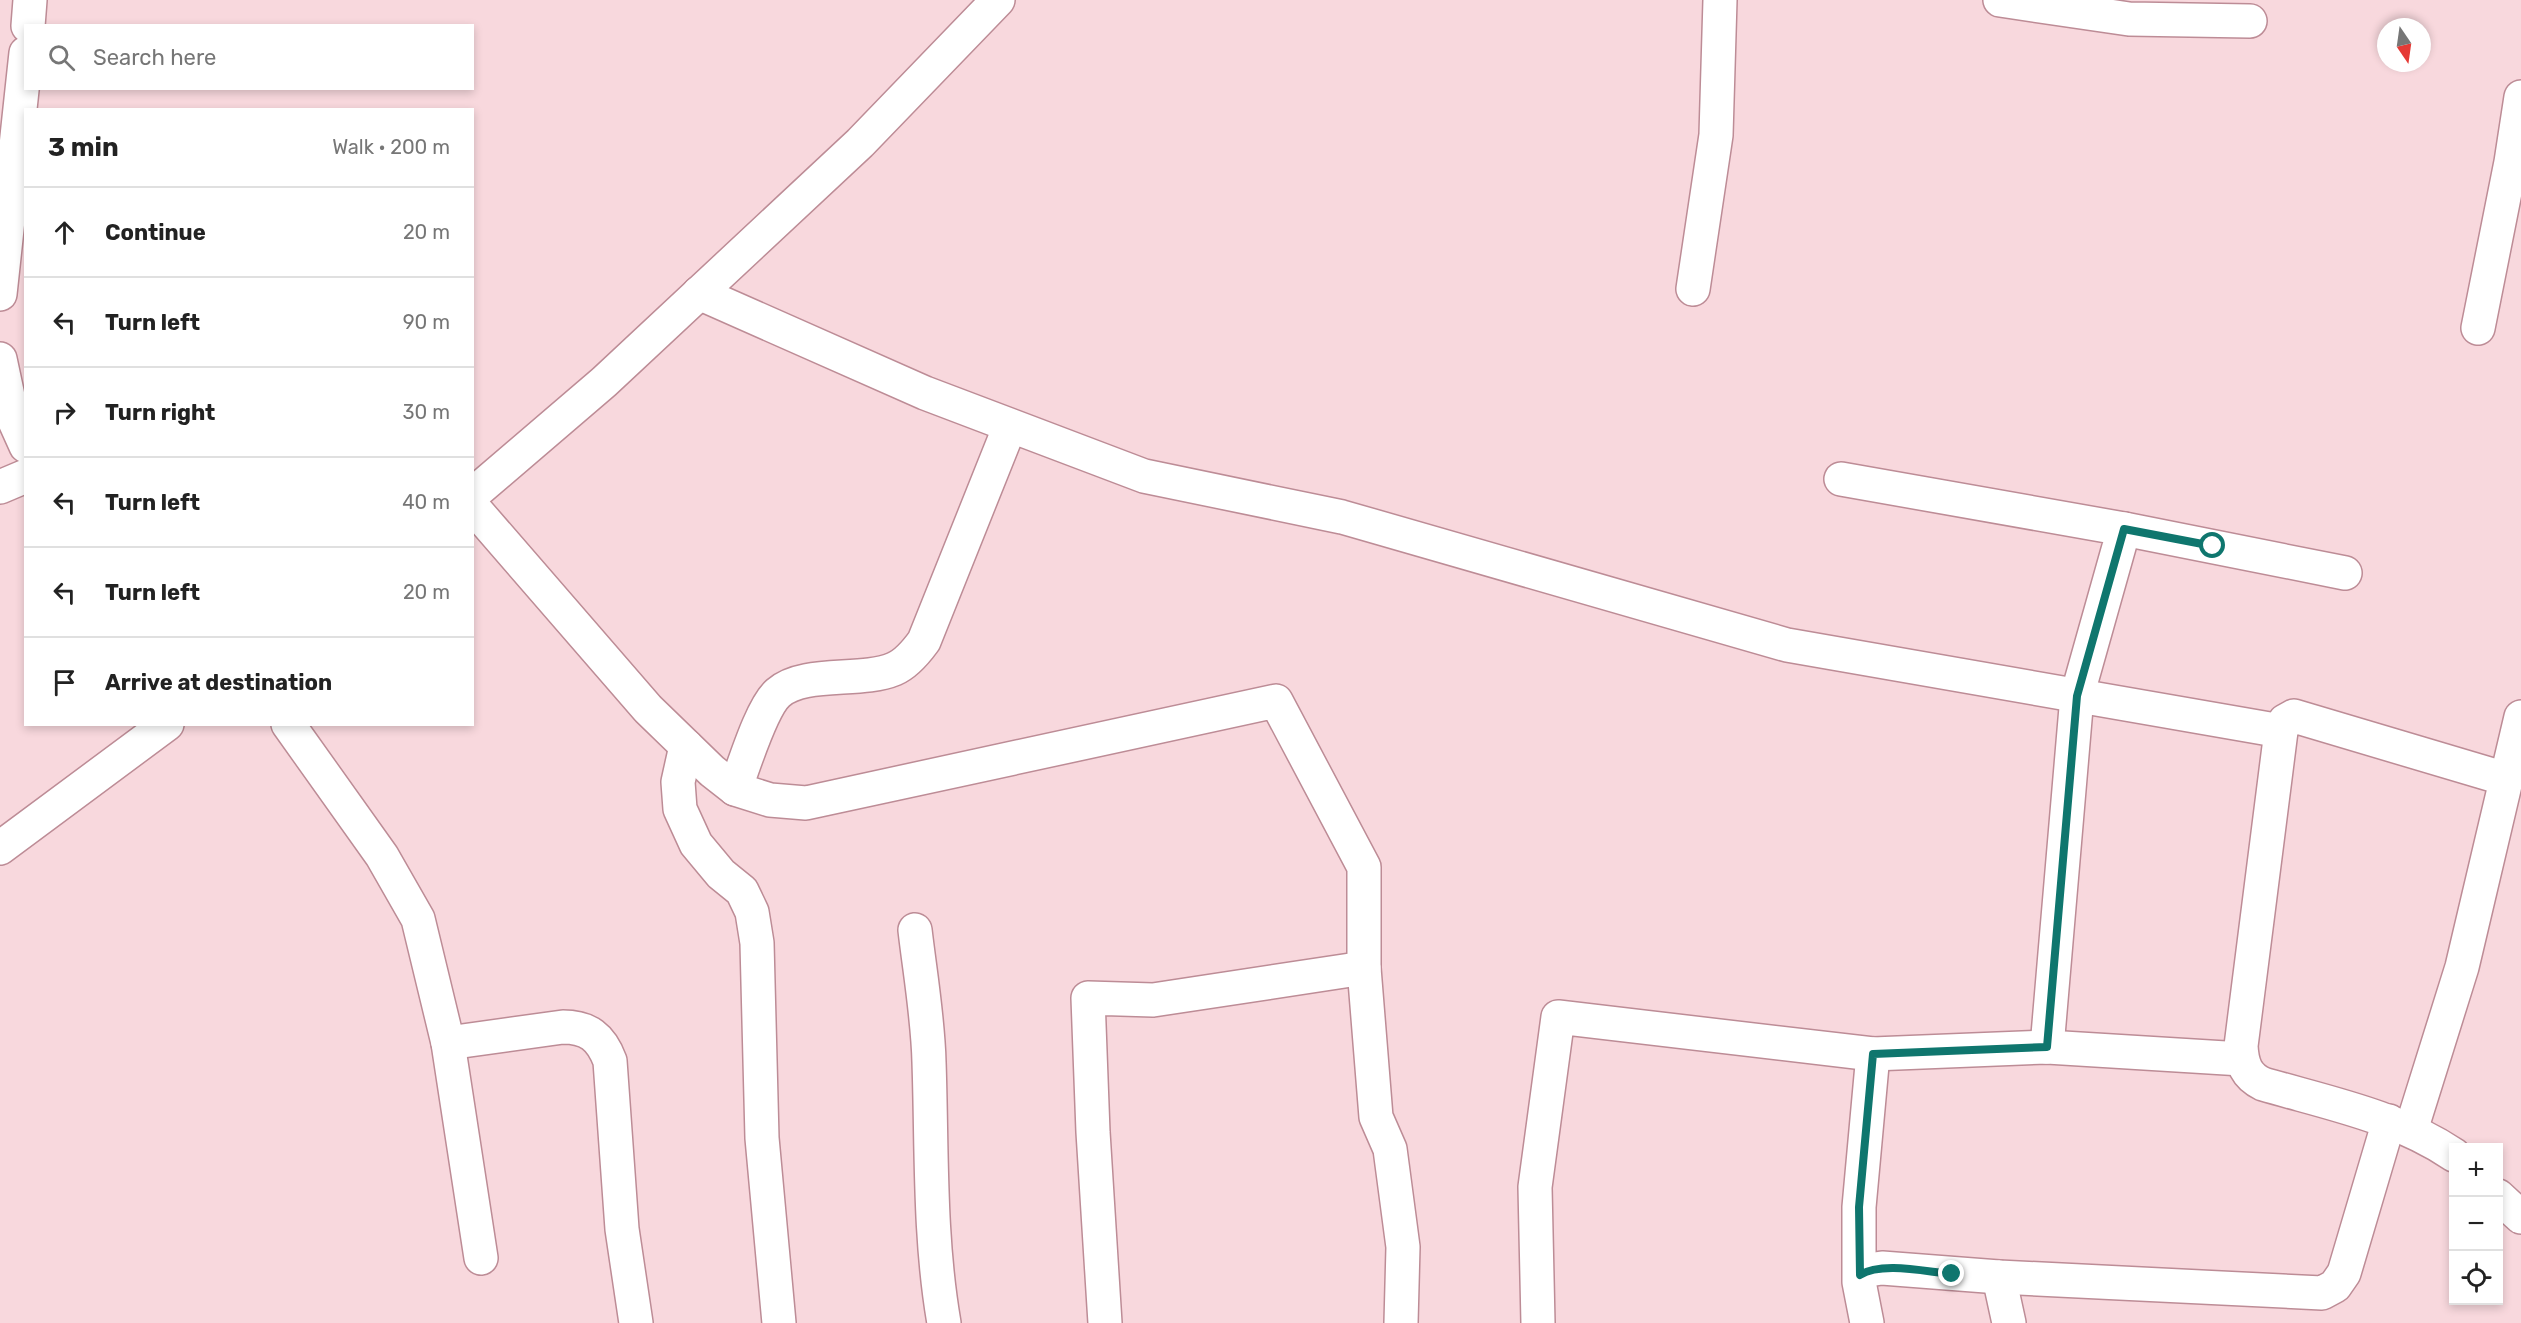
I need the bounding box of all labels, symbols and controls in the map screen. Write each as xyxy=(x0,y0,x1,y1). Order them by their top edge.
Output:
north arrow xyxy=(2377,18,2431,72)
search box xyxy=(24,24,474,90)
icon: search xyxy=(45,41,78,74)
text: Search here xyxy=(93,44,216,71)
text: 3 min xyxy=(48,132,119,163)
text: Walk · 200 m xyxy=(332,135,450,159)
icon: ahead xyxy=(48,216,81,249)
text: Continue xyxy=(105,219,206,246)
text: 20 m xyxy=(403,220,450,244)
icon: left xyxy=(48,306,81,339)
text: Turn left xyxy=(105,309,200,336)
text: 90 m xyxy=(403,310,450,334)
icon: right xyxy=(48,396,81,429)
text: Turn right xyxy=(105,399,215,426)
text: 30 m xyxy=(403,400,450,424)
icon: left xyxy=(48,486,81,519)
text: Turn left xyxy=(105,489,200,516)
text: 40 m xyxy=(402,490,450,514)
route start xyxy=(2199,532,2225,558)
icon: left xyxy=(48,576,81,609)
text: Turn left xyxy=(105,579,200,606)
text: 20 m xyxy=(403,580,450,604)
icon: arrive xyxy=(48,666,81,699)
text: Arrive at destination xyxy=(105,669,332,696)
map controls xyxy=(2449,1143,2503,1305)
button: + xyxy=(2449,1143,2503,1197)
button: − xyxy=(2449,1197,2503,1251)
button: locate xyxy=(2449,1251,2503,1305)
route end xyxy=(1938,1260,1964,1286)

